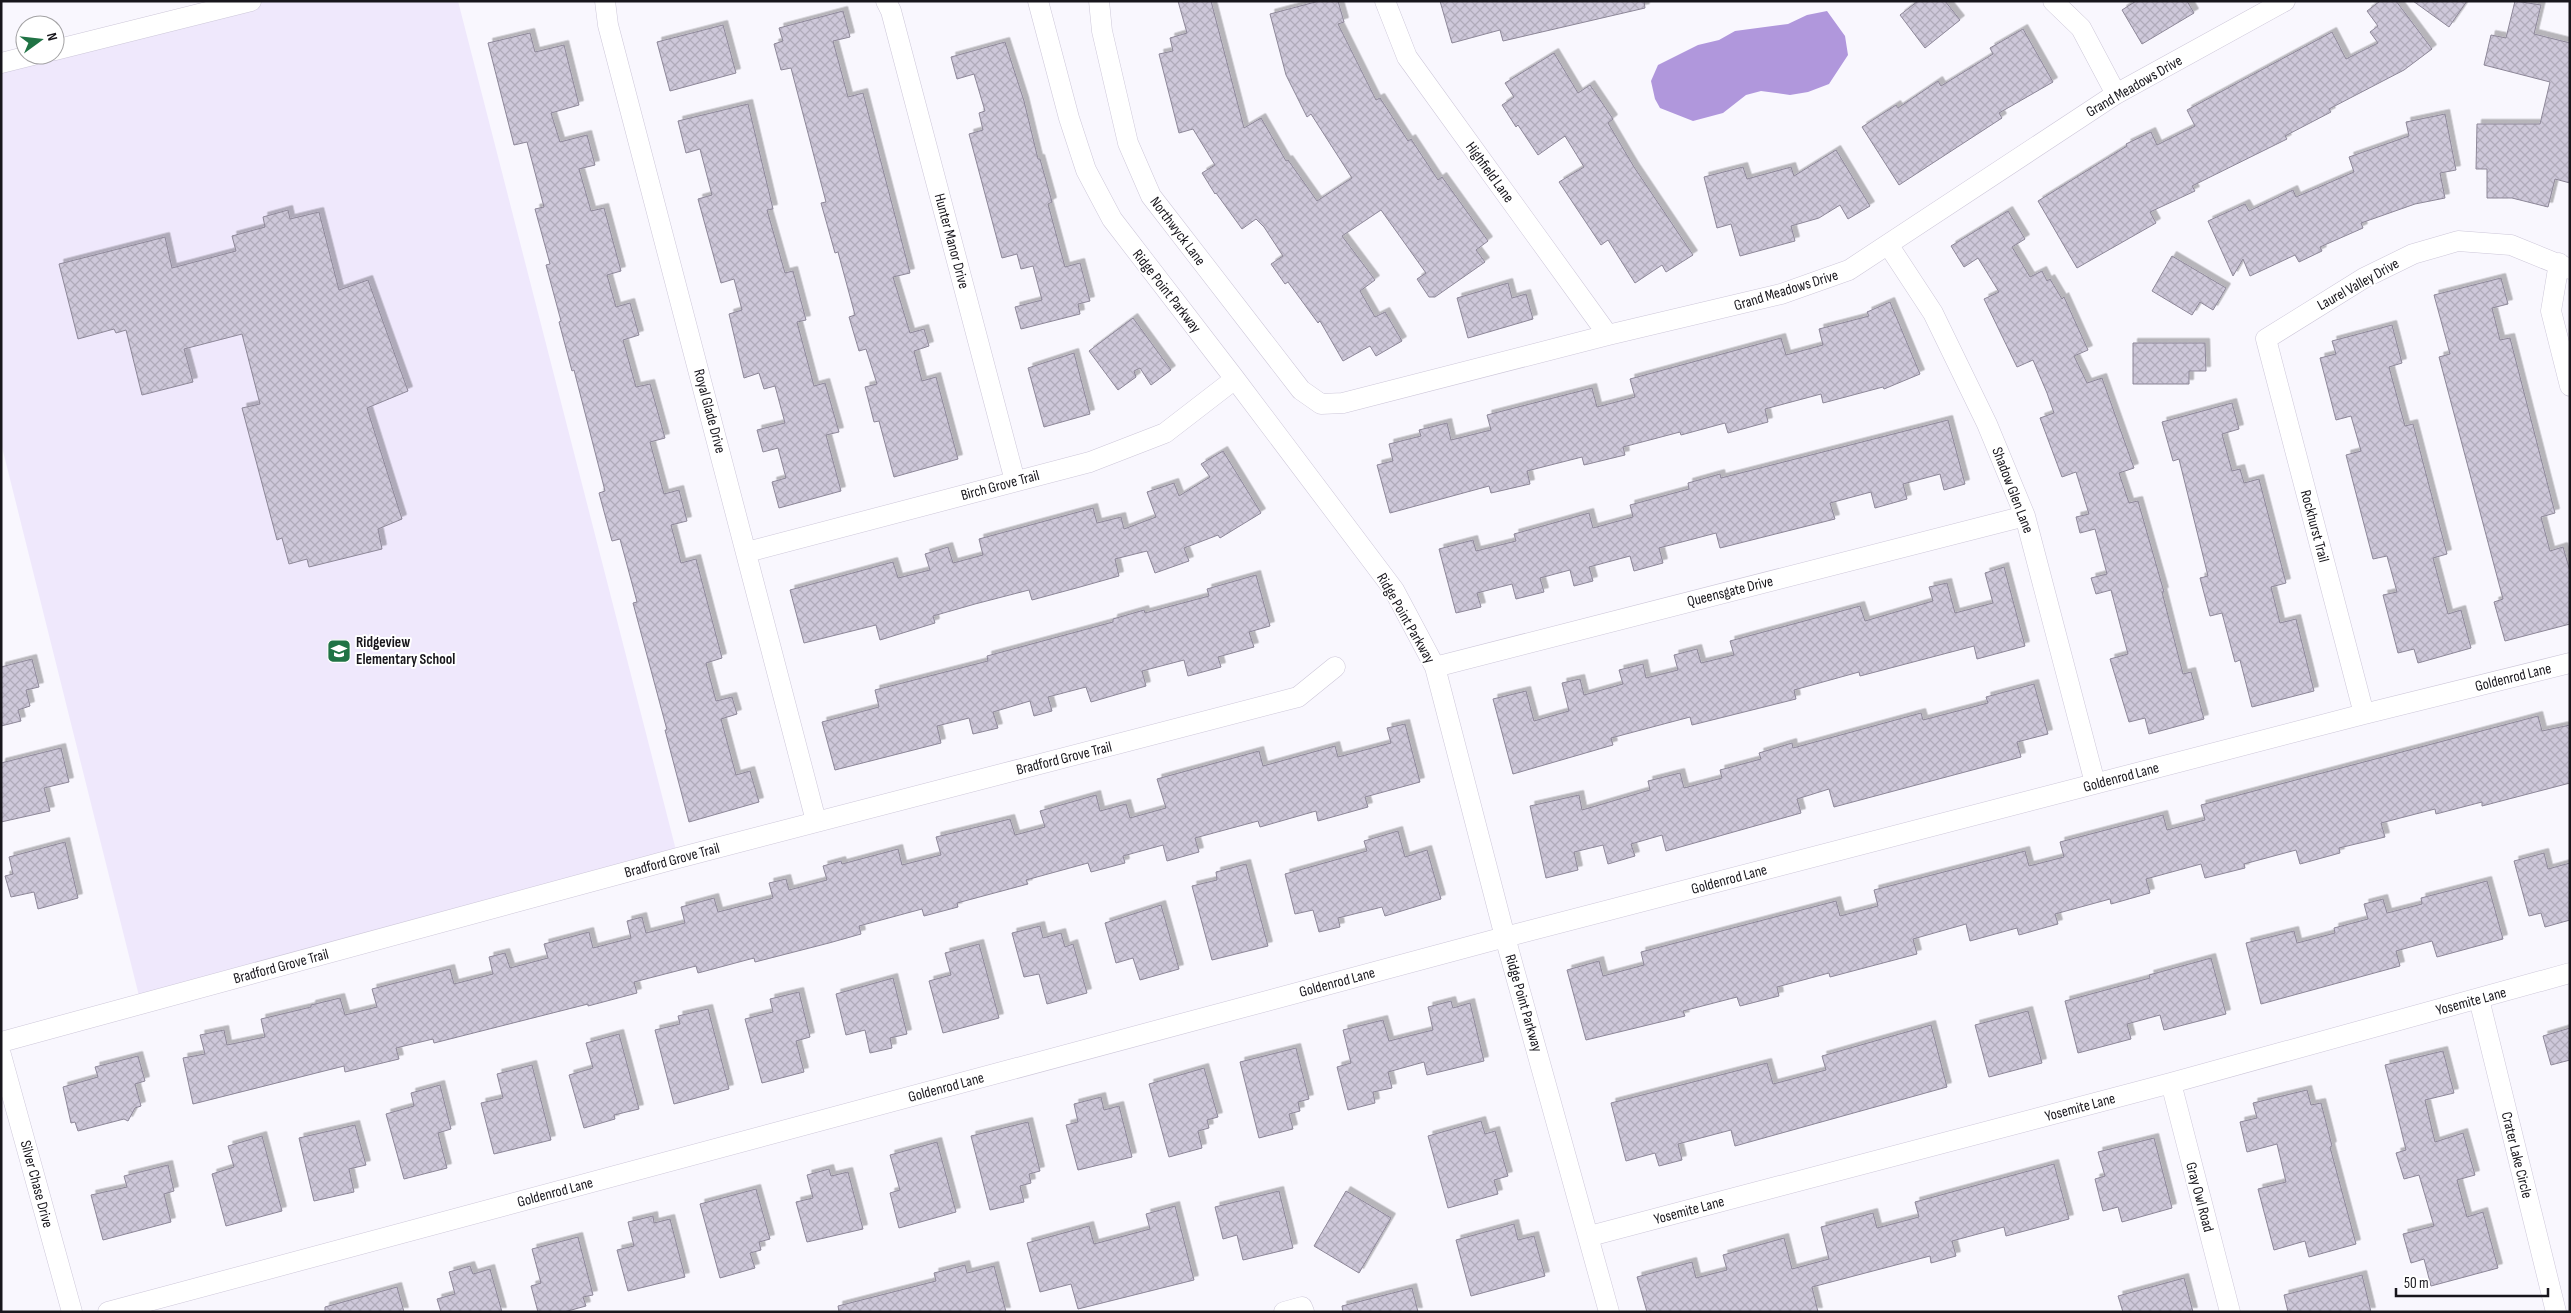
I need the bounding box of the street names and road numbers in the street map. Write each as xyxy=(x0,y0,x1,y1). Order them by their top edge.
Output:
street label: Grand Meadows Drive xyxy=(2083,51,2186,122)
street label: Highfield Lane xyxy=(1461,138,1518,206)
street label: Hunter Manor Drive xyxy=(930,191,973,291)
street label: Northwyck Lane xyxy=(1146,193,1210,270)
street label: Ridge Point Parkway xyxy=(1128,246,1205,337)
street label: Laurel Valley Drive xyxy=(2314,254,2403,315)
street label: Grand Meadows Drive xyxy=(1732,266,1841,315)
street label: Royal Glade Drive xyxy=(689,367,730,455)
street label: Shadow Glen Lane xyxy=(1987,444,2038,536)
street label: Birch Grove Trail xyxy=(959,466,1041,505)
street label: Rockhurst Trail xyxy=(2296,488,2333,564)
street label: Ridge Point Parkway xyxy=(1372,570,1439,667)
street label: Queensgate Drive xyxy=(1685,572,1775,611)
street label: Goldenrod Lane xyxy=(2473,659,2553,696)
street label: Bradford Grove Trail xyxy=(1014,737,1114,780)
street label: Goldenrod Lane xyxy=(2081,758,2161,797)
street label: Bradford Grove Trail xyxy=(622,839,722,882)
street label: Goldenrod Lane xyxy=(1689,860,1769,899)
street label: Bradford Grove Trail xyxy=(231,945,331,988)
street label: Ridge Point Parkway xyxy=(1500,952,1547,1054)
street label: Goldenrod Lane xyxy=(1297,963,1377,1002)
street label: Yosemite Lane xyxy=(2434,983,2508,1020)
street label: Goldenrod Lane xyxy=(906,1068,986,1107)
street label: Yosemite Lane xyxy=(2043,1089,2117,1126)
street label: Crater Lake Circle xyxy=(2497,1110,2536,1200)
street label: Silver Chase Drive xyxy=(16,1138,57,1230)
street label: Gray Owl Road xyxy=(2181,1160,2218,1234)
street label: Goldenrod Lane xyxy=(515,1173,595,1212)
street label: Yosemite Lane xyxy=(1652,1192,1726,1229)

